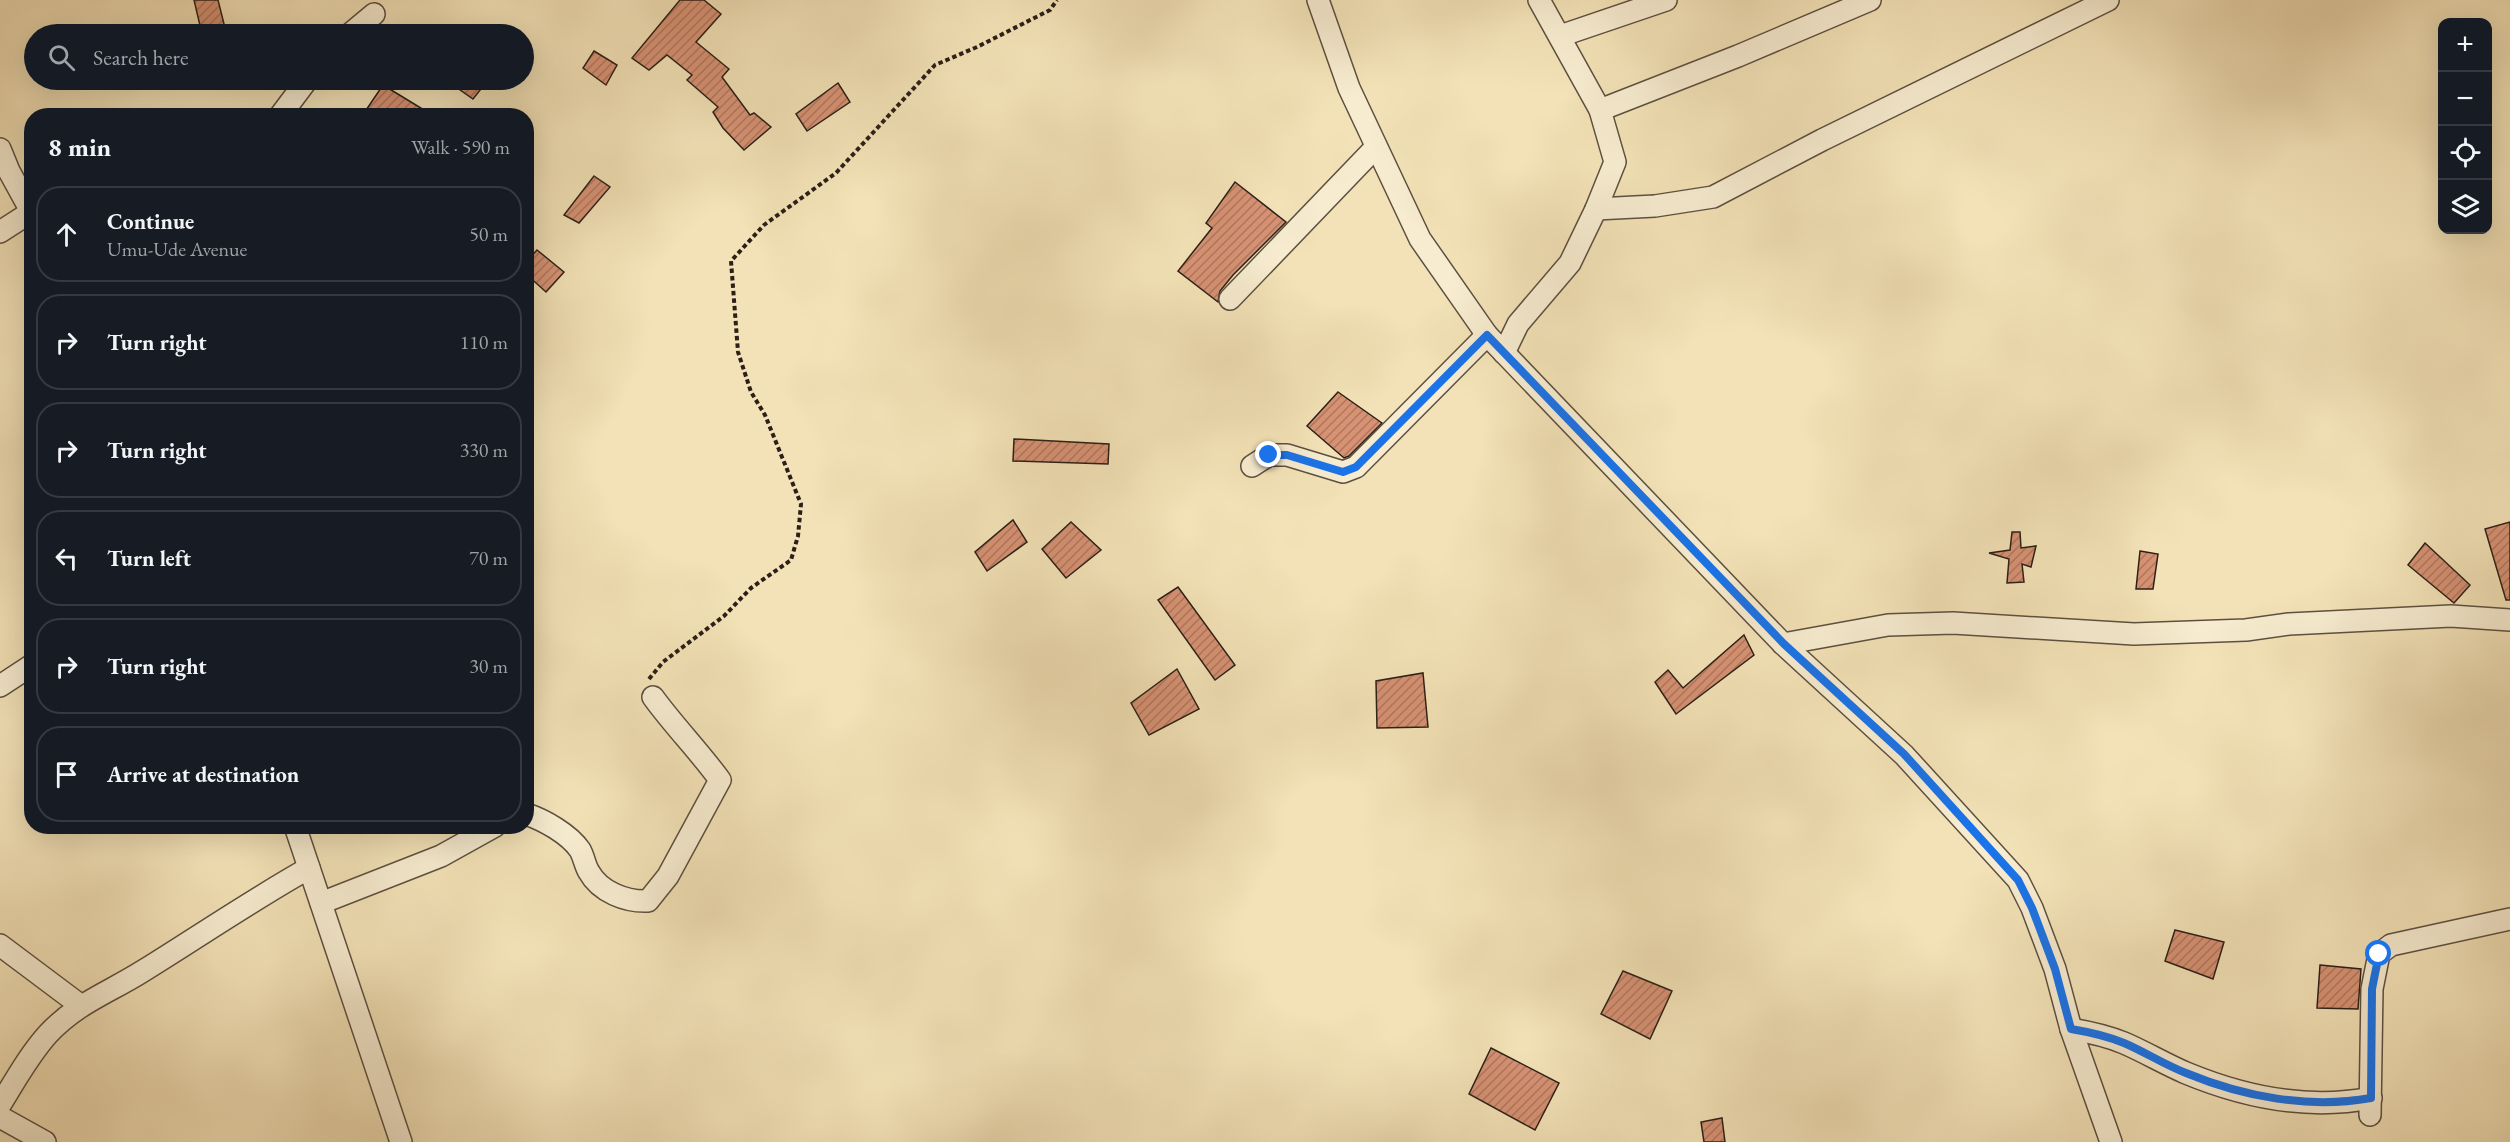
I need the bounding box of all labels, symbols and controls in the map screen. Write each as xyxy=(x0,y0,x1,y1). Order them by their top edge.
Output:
map controls xyxy=(2438,18,2492,234)
button: + xyxy=(2438,18,2492,72)
search box xyxy=(24,24,534,90)
icon: search xyxy=(45,41,78,74)
text: Search here xyxy=(93,43,188,72)
button: − xyxy=(2438,72,2492,126)
button: locate xyxy=(2438,126,2492,180)
text: 8 min xyxy=(48,130,111,164)
text: Walk · 590 m xyxy=(411,134,510,160)
button: layers xyxy=(2438,180,2492,234)
text: Continue xyxy=(107,207,194,236)
icon: ahead xyxy=(50,218,83,251)
text: 50 m xyxy=(469,221,508,247)
text: Umu-Ude Avenue xyxy=(107,236,247,262)
icon: right xyxy=(50,326,83,359)
text: Turn right xyxy=(107,328,206,357)
text: 110 m xyxy=(460,329,508,355)
icon: right xyxy=(50,434,83,467)
text: Turn right xyxy=(107,436,206,465)
text: 330 m xyxy=(460,437,508,463)
route end xyxy=(1255,441,1281,467)
icon: left xyxy=(50,542,83,575)
text: Turn left xyxy=(107,544,191,573)
text: 70 m xyxy=(469,545,508,571)
icon: right xyxy=(50,650,83,683)
text: Turn right xyxy=(107,652,206,681)
text: 30 m xyxy=(469,653,508,679)
icon: arrive xyxy=(50,758,83,791)
text: Arrive at destination xyxy=(107,760,299,789)
route start xyxy=(2365,940,2391,966)

